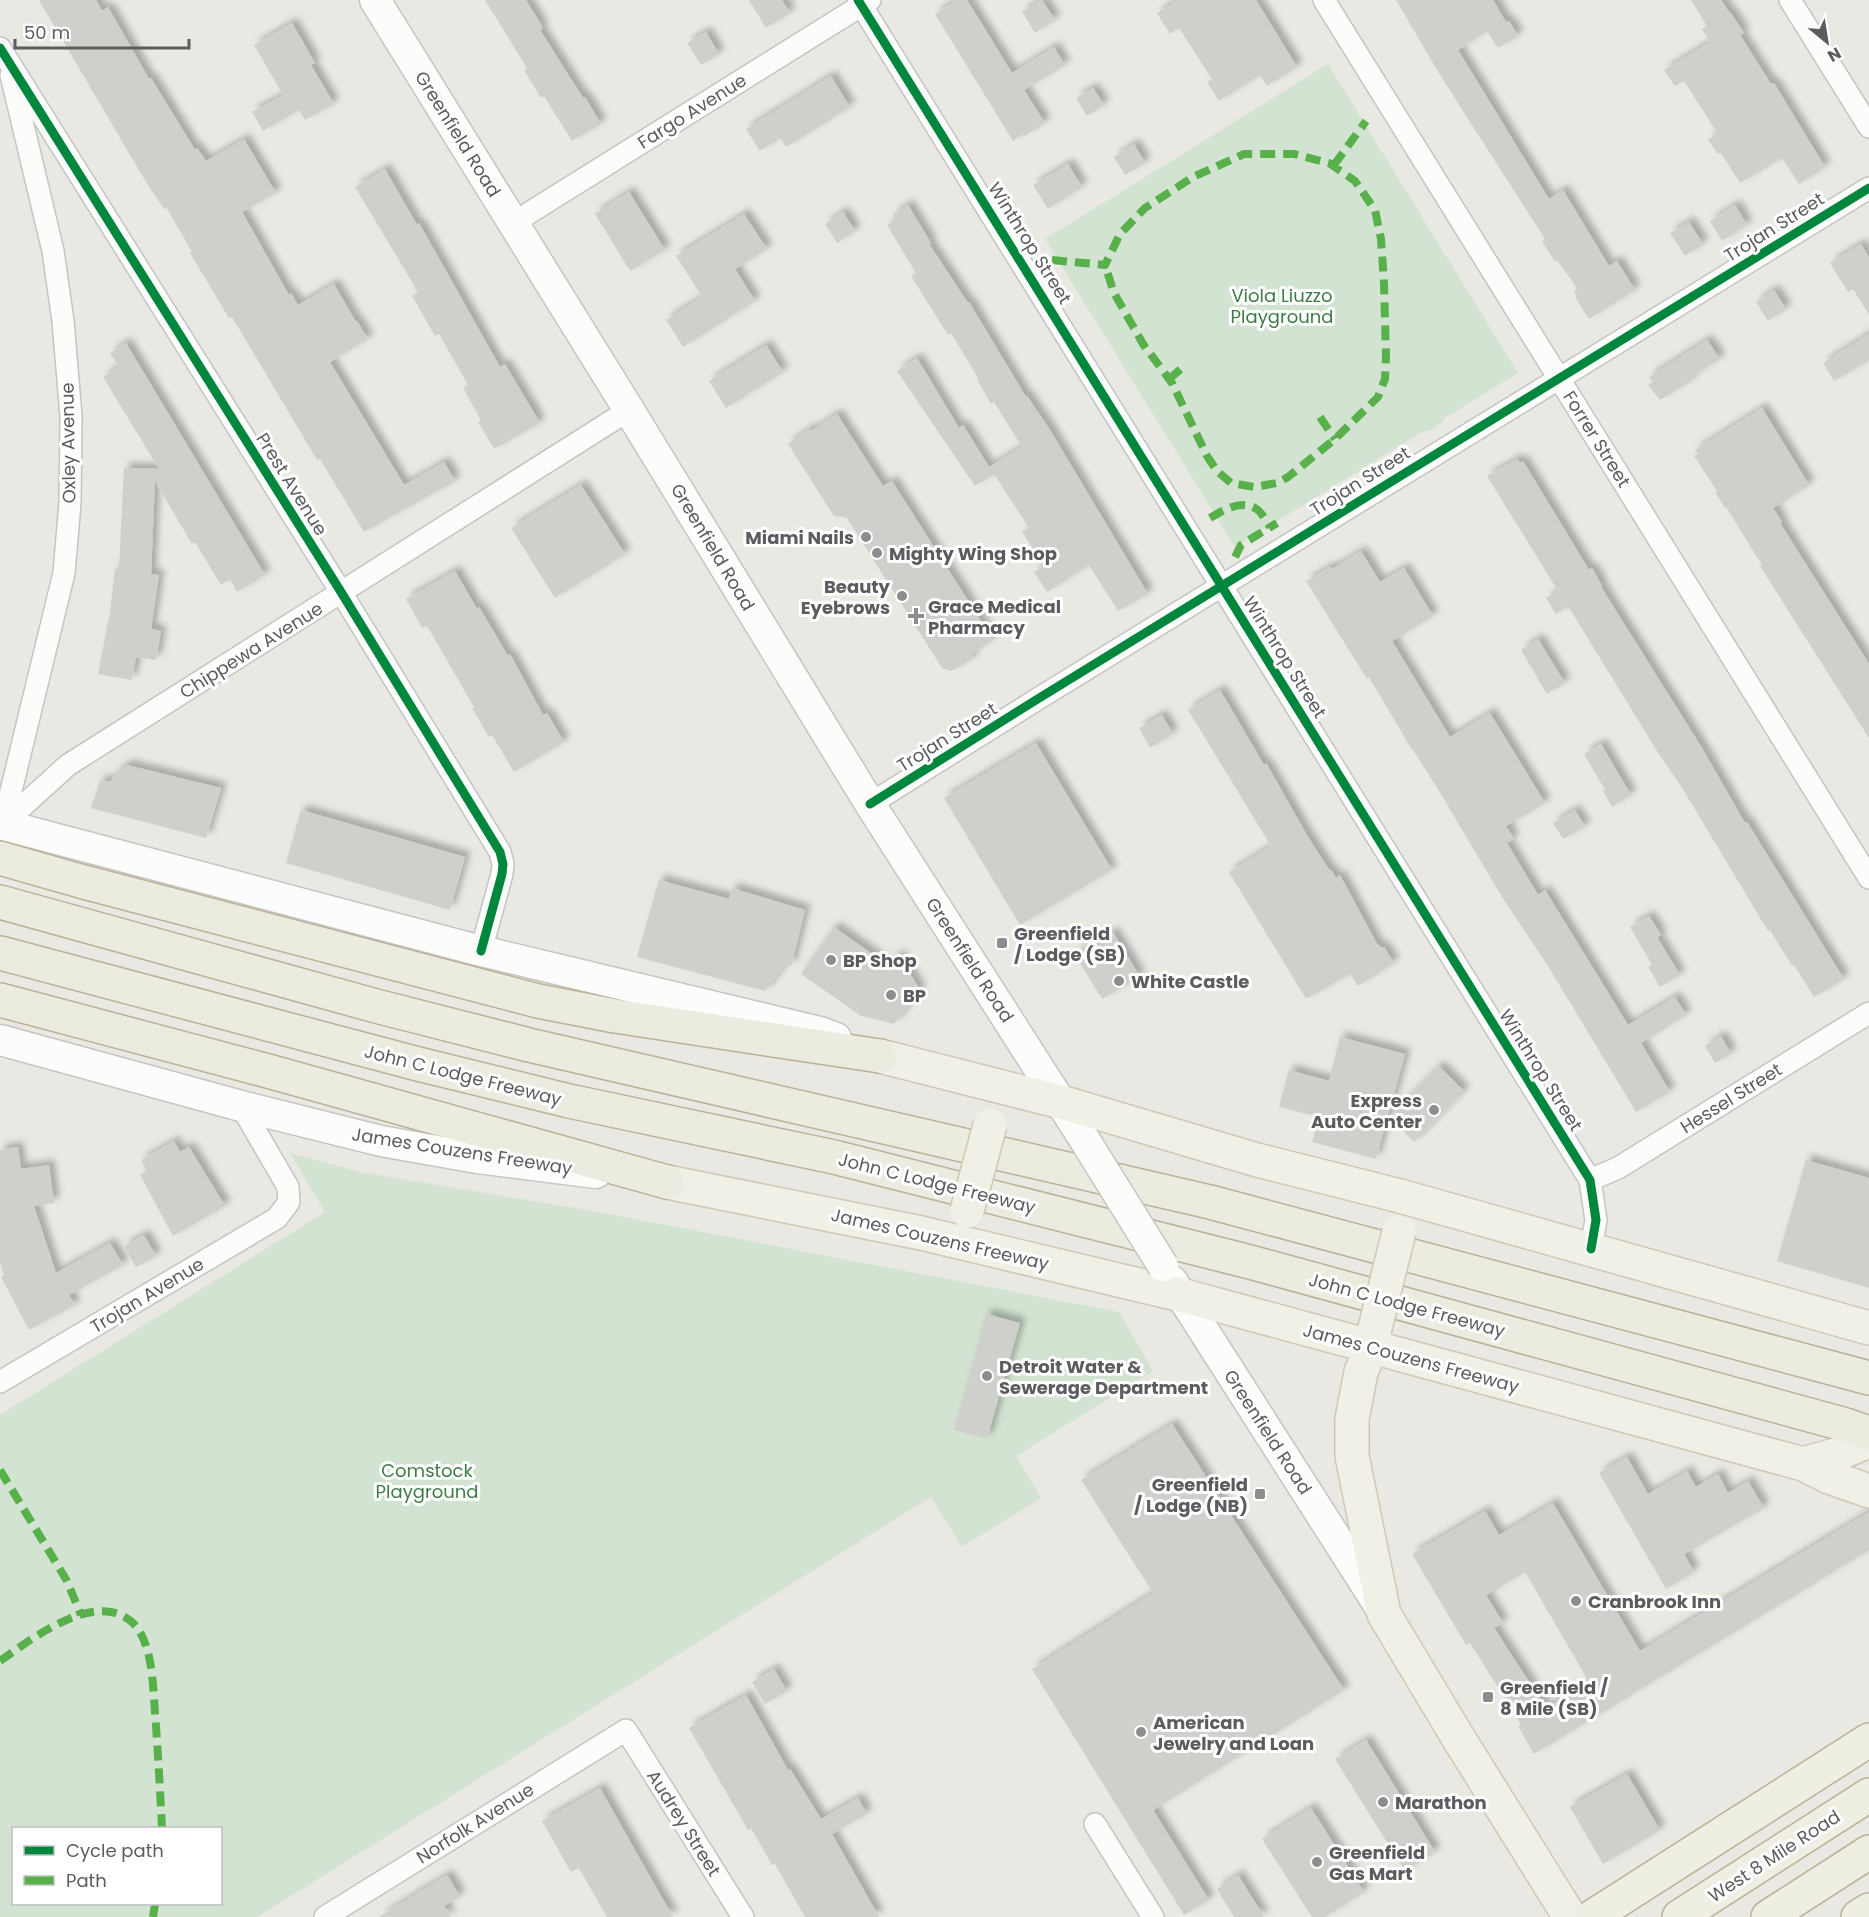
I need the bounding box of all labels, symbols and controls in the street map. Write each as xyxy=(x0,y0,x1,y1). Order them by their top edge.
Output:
scale bar xyxy=(15,12,189,50)
north arrow xyxy=(1797,12,1857,72)
text: 50 m xyxy=(24,20,70,45)
text: N xyxy=(1823,42,1845,68)
street label: Greenfield Road xyxy=(409,66,507,202)
street label: Fargo Avenue xyxy=(633,68,751,154)
street label: Winthrop Street xyxy=(982,177,1078,309)
street label: Trojan Street xyxy=(1719,186,1829,268)
park label: Viola Liuzzo Playground xyxy=(1231,283,1333,329)
street label: Oxley Avenue xyxy=(54,382,82,504)
street label: Forrer Street xyxy=(1557,386,1637,492)
street label: Prest Avenue xyxy=(250,428,334,540)
street label: Trojan Street xyxy=(1305,440,1415,522)
street label: Greenfield Road xyxy=(665,479,761,615)
place label: Miami Nails xyxy=(745,525,854,550)
marker: Miami Nails xyxy=(859,530,873,544)
place label: Mighty Wing Shop xyxy=(889,541,1057,566)
marker: Mighty Wing Shop xyxy=(870,546,884,560)
place label: Beauty Eyebrows xyxy=(801,574,891,620)
marker: Beauty Eyebrows xyxy=(895,589,909,603)
street label: Winthrop Street xyxy=(1237,591,1333,723)
place label: Grace Medical Pharmacy xyxy=(928,594,1061,640)
street label: Chippewa Avenue xyxy=(175,596,327,704)
marker: Grace Medical Pharmacy xyxy=(909,609,923,623)
street label: Trojan Street xyxy=(892,696,1002,778)
street label: Greenfield Road xyxy=(920,893,1020,1027)
place label: Greenfield / Lodge (SB) xyxy=(1014,921,1125,967)
marker: Greenfield / Lodge (SB) xyxy=(995,936,1009,950)
place label: BP Shop xyxy=(843,948,917,973)
marker: BP Shop xyxy=(824,953,838,967)
place label: White Castle xyxy=(1131,969,1249,994)
marker: White Castle xyxy=(1112,974,1126,988)
place label: BP xyxy=(903,983,926,1008)
marker: BP xyxy=(884,988,898,1002)
street label: Winthrop Street xyxy=(1493,1004,1589,1136)
street label: John C Lodge Freeway xyxy=(362,1038,564,1112)
street label: Hessel Street xyxy=(1675,1057,1787,1139)
place label: Express Auto Center xyxy=(1311,1088,1422,1134)
marker: Express Auto Center xyxy=(1427,1103,1441,1117)
street label: James Couzens Freeway xyxy=(350,1121,574,1181)
street label: John C Lodge Freeway xyxy=(836,1146,1038,1220)
street label: James Couzens Freeway xyxy=(829,1202,1051,1276)
street label: Trojan Avenue xyxy=(85,1251,209,1339)
street label: John C Lodge Freeway xyxy=(1306,1267,1508,1343)
street label: James Couzens Freeway xyxy=(1300,1317,1522,1399)
place label: Detroit Water & Sewerage Department xyxy=(999,1354,1208,1400)
street label: Greenfield Road xyxy=(1218,1365,1318,1499)
marker: Detroit Water & Sewerage Department xyxy=(980,1369,994,1383)
park label: Comstock Playground xyxy=(376,1458,478,1504)
place label: Greenfield / Lodge (NB) xyxy=(1134,1472,1248,1518)
marker: Greenfield / Lodge (NB) xyxy=(1253,1487,1267,1501)
place label: Cranbrook Inn xyxy=(1588,1589,1721,1614)
marker: Cranbrook Inn xyxy=(1569,1594,1583,1608)
place label: Greenfield / 8 Mile (SB) xyxy=(1500,1675,1608,1721)
marker: Greenfield / 8 Mile (SB) xyxy=(1481,1690,1495,1704)
place label: American Jewelry and Loan xyxy=(1153,1710,1314,1756)
marker: American Jewelry and Loan xyxy=(1134,1725,1148,1739)
street label: Audrey Street xyxy=(641,1765,727,1881)
street label: Norfolk Avenue xyxy=(411,1777,539,1869)
place label: Marathon xyxy=(1395,1790,1487,1815)
marker: Marathon xyxy=(1376,1795,1390,1809)
street label: West 8 Mile Road xyxy=(1703,1804,1845,1908)
legend xyxy=(12,1827,222,1905)
text: Cycle path xyxy=(66,1838,164,1863)
place label: Greenfield Gas Mart xyxy=(1329,1840,1425,1886)
marker: Greenfield Gas Mart xyxy=(1310,1855,1324,1869)
text: Path xyxy=(66,1868,107,1893)

